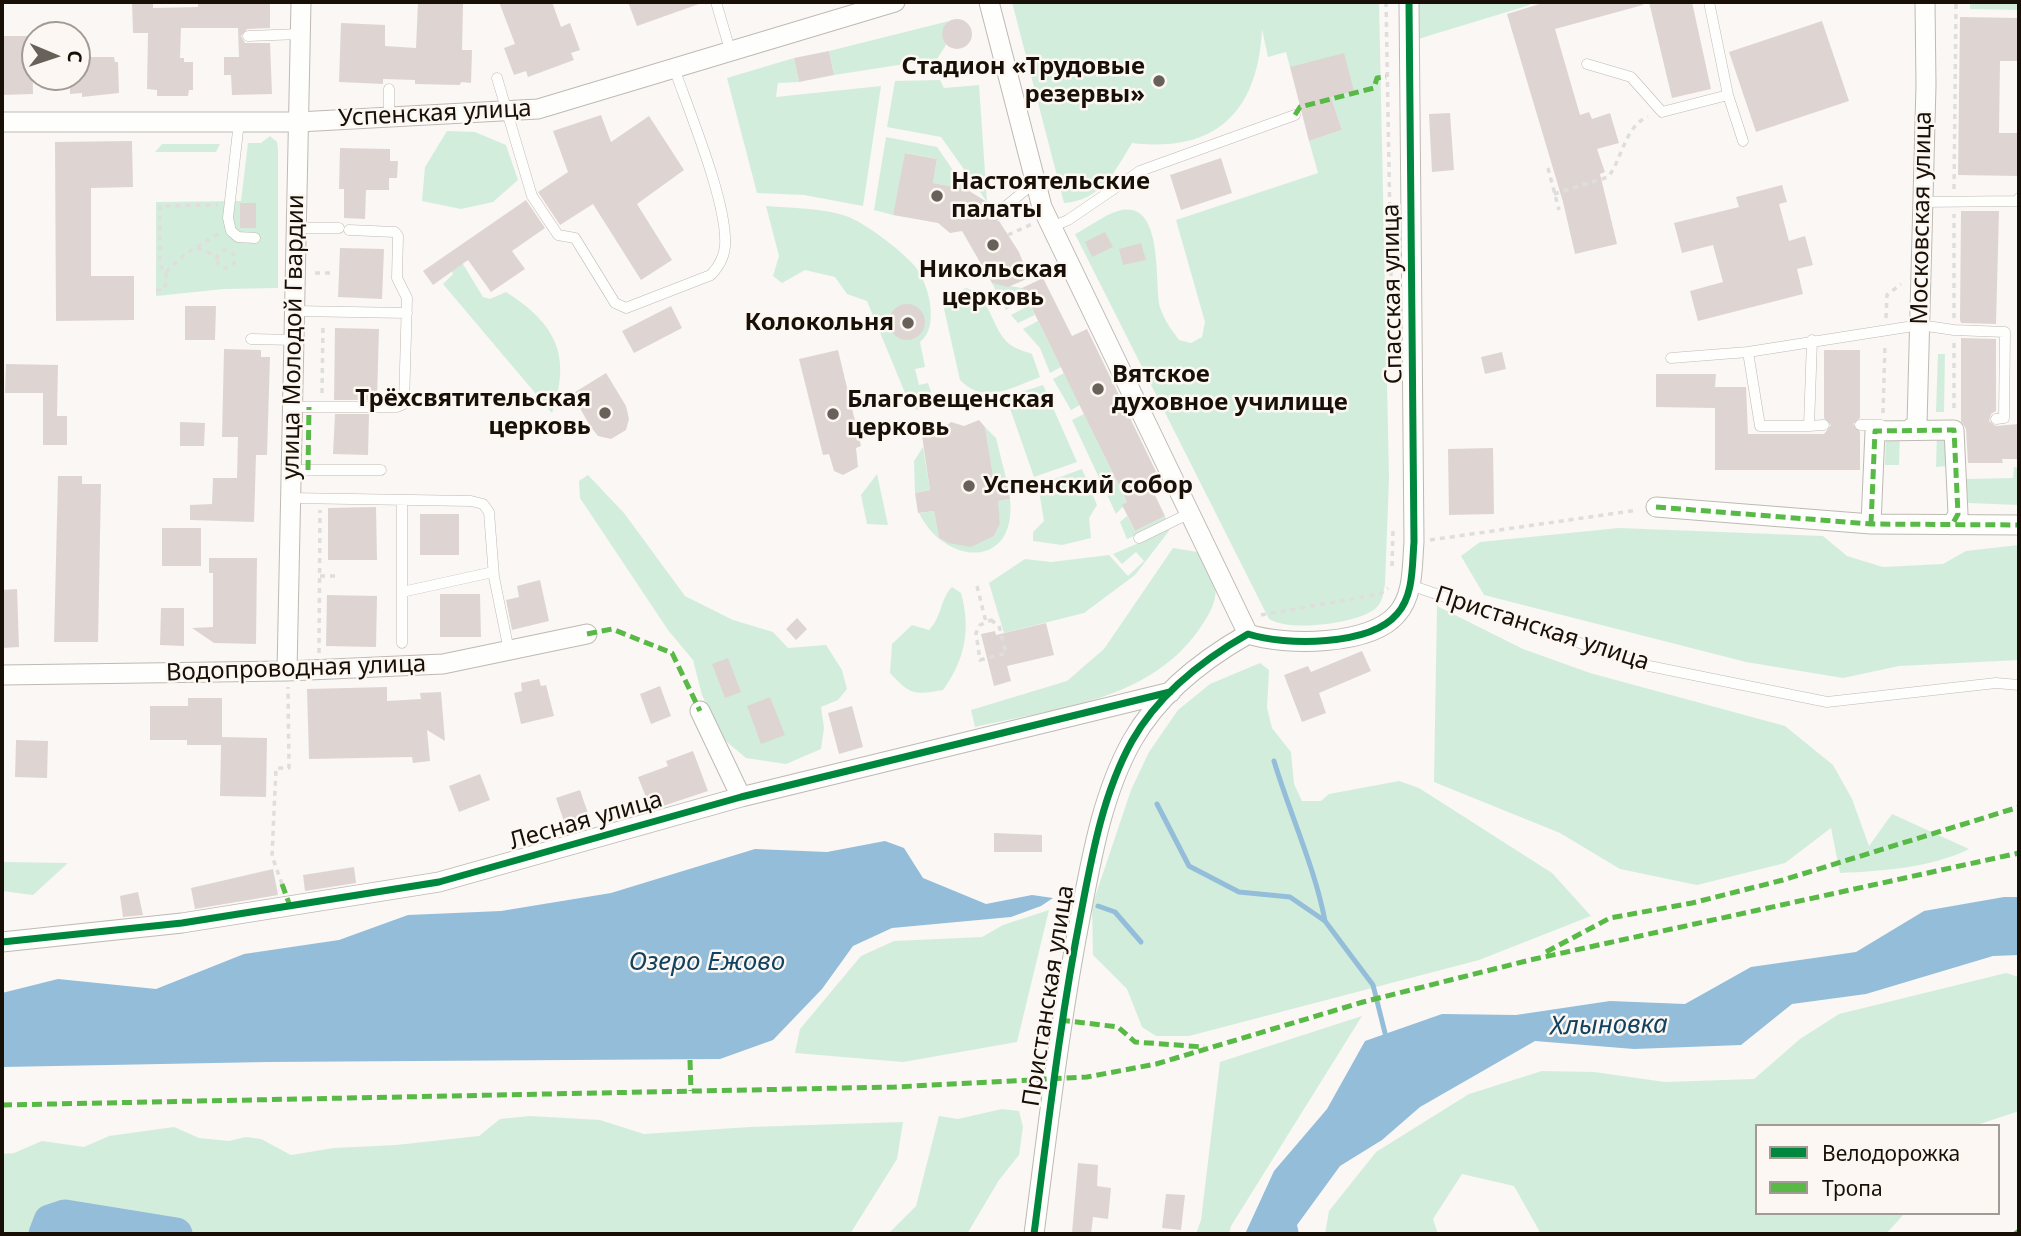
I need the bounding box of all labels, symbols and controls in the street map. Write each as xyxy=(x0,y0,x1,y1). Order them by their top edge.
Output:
north arrow xyxy=(21,21,91,91)
text: С xyxy=(62,50,88,63)
place label: Стадион «Трудовые резервы» xyxy=(902,53,1145,109)
marker: Стадион «Трудовые резервы» xyxy=(1151,73,1167,89)
street label: Успенская улица xyxy=(338,95,532,133)
street label: Московская улица xyxy=(1906,111,1938,325)
place label: Настоятельские палаты xyxy=(951,168,1150,224)
marker: Настоятельские палаты xyxy=(929,188,945,204)
street label: улица Молодой Гвардии xyxy=(277,194,311,480)
street label: Спасская улица xyxy=(1377,204,1409,384)
marker: Никольская церковь xyxy=(985,237,1001,253)
place label: Никольская церковь xyxy=(919,256,1067,312)
place label: Колокольня xyxy=(744,309,894,337)
marker: Колокольня xyxy=(900,315,916,331)
place label: Вятское духовное училище xyxy=(1112,361,1348,417)
marker: Вятское духовное училище xyxy=(1090,381,1106,397)
place label: Трёхсвятительская церковь xyxy=(355,385,591,441)
place label: Благовещенская церковь xyxy=(847,386,1055,442)
marker: Трёхсвятительская церковь xyxy=(597,405,613,421)
marker: Благовещенская церковь xyxy=(825,406,841,422)
place label: Успенский собор xyxy=(983,472,1193,500)
marker: Успенский собор xyxy=(961,478,977,494)
street label: Пристанская улица xyxy=(1431,581,1653,677)
street label: Водопроводная улица xyxy=(165,650,427,688)
street label: Лесная улица xyxy=(506,785,666,857)
street label: Пристанская улица xyxy=(1017,883,1081,1109)
water label: Озеро Ежово xyxy=(629,947,785,979)
water label: Хлыновка xyxy=(1550,1009,1668,1043)
legend xyxy=(1755,1124,2000,1215)
text: Велодорожка xyxy=(1822,1139,1960,1167)
text: Тропа xyxy=(1822,1174,1883,1202)

